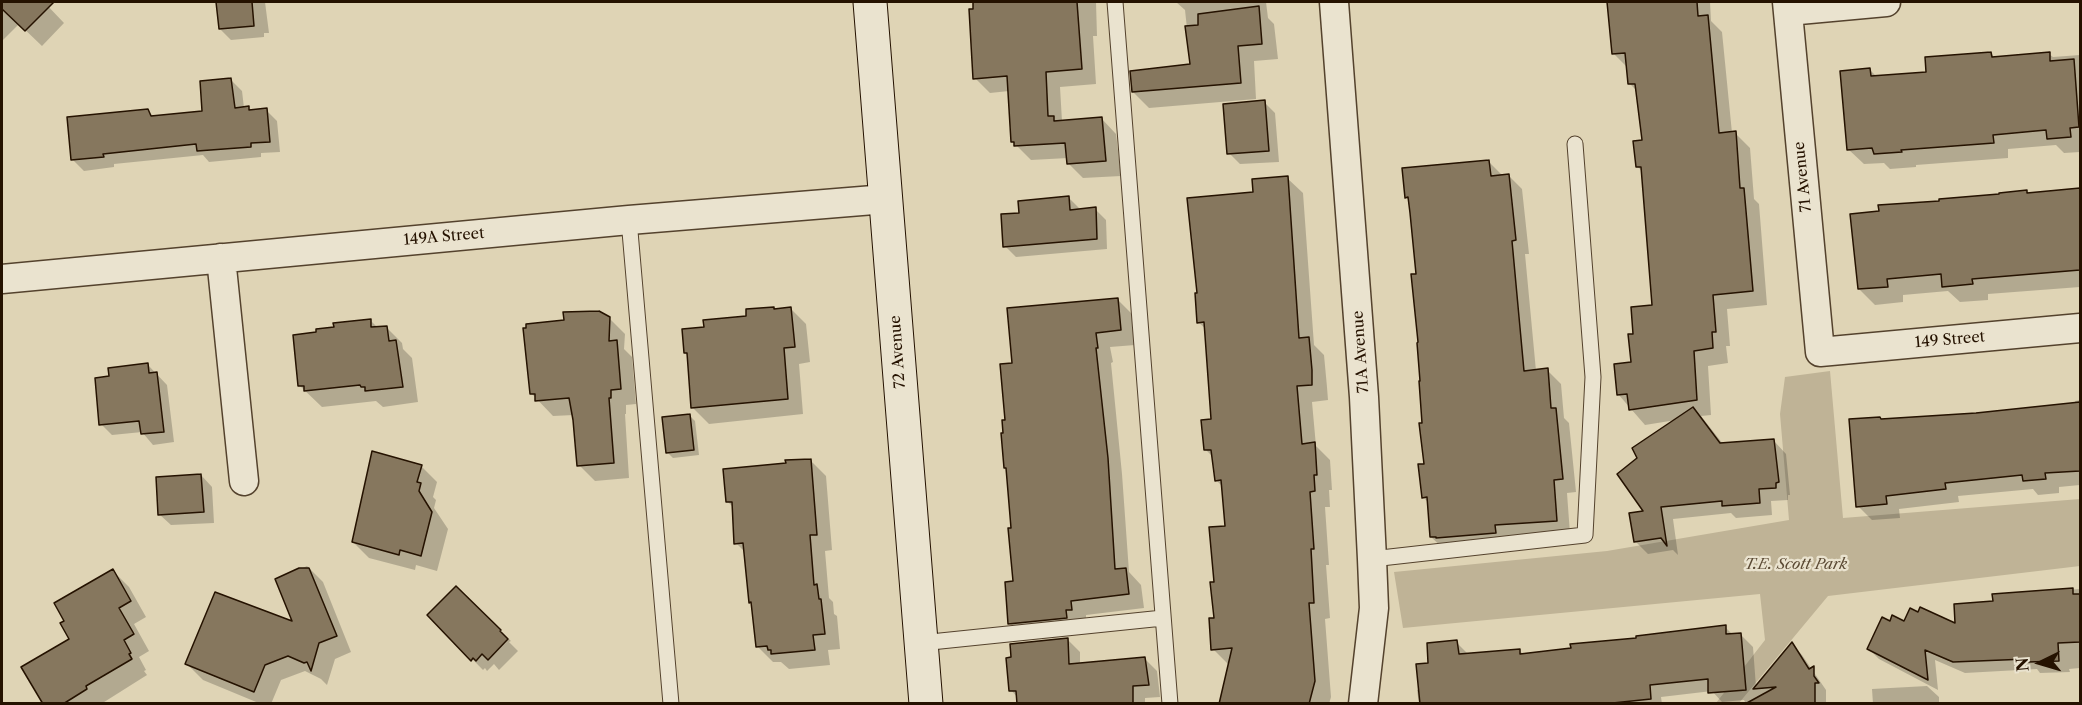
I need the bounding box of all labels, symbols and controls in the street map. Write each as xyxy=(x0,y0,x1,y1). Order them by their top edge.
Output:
street label: 71 Avenue xyxy=(1790,141,1816,213)
street label: 149A Street xyxy=(403,225,485,249)
street label: 71A Avenue xyxy=(1349,310,1373,394)
street label: 72 Avenue xyxy=(886,315,910,389)
street label: 149 Street xyxy=(1914,328,1986,352)
park label: T.E. Scott Park xyxy=(1745,556,1847,574)
north arrow xyxy=(2010,633,2070,693)
text: N xyxy=(2012,657,2033,672)

